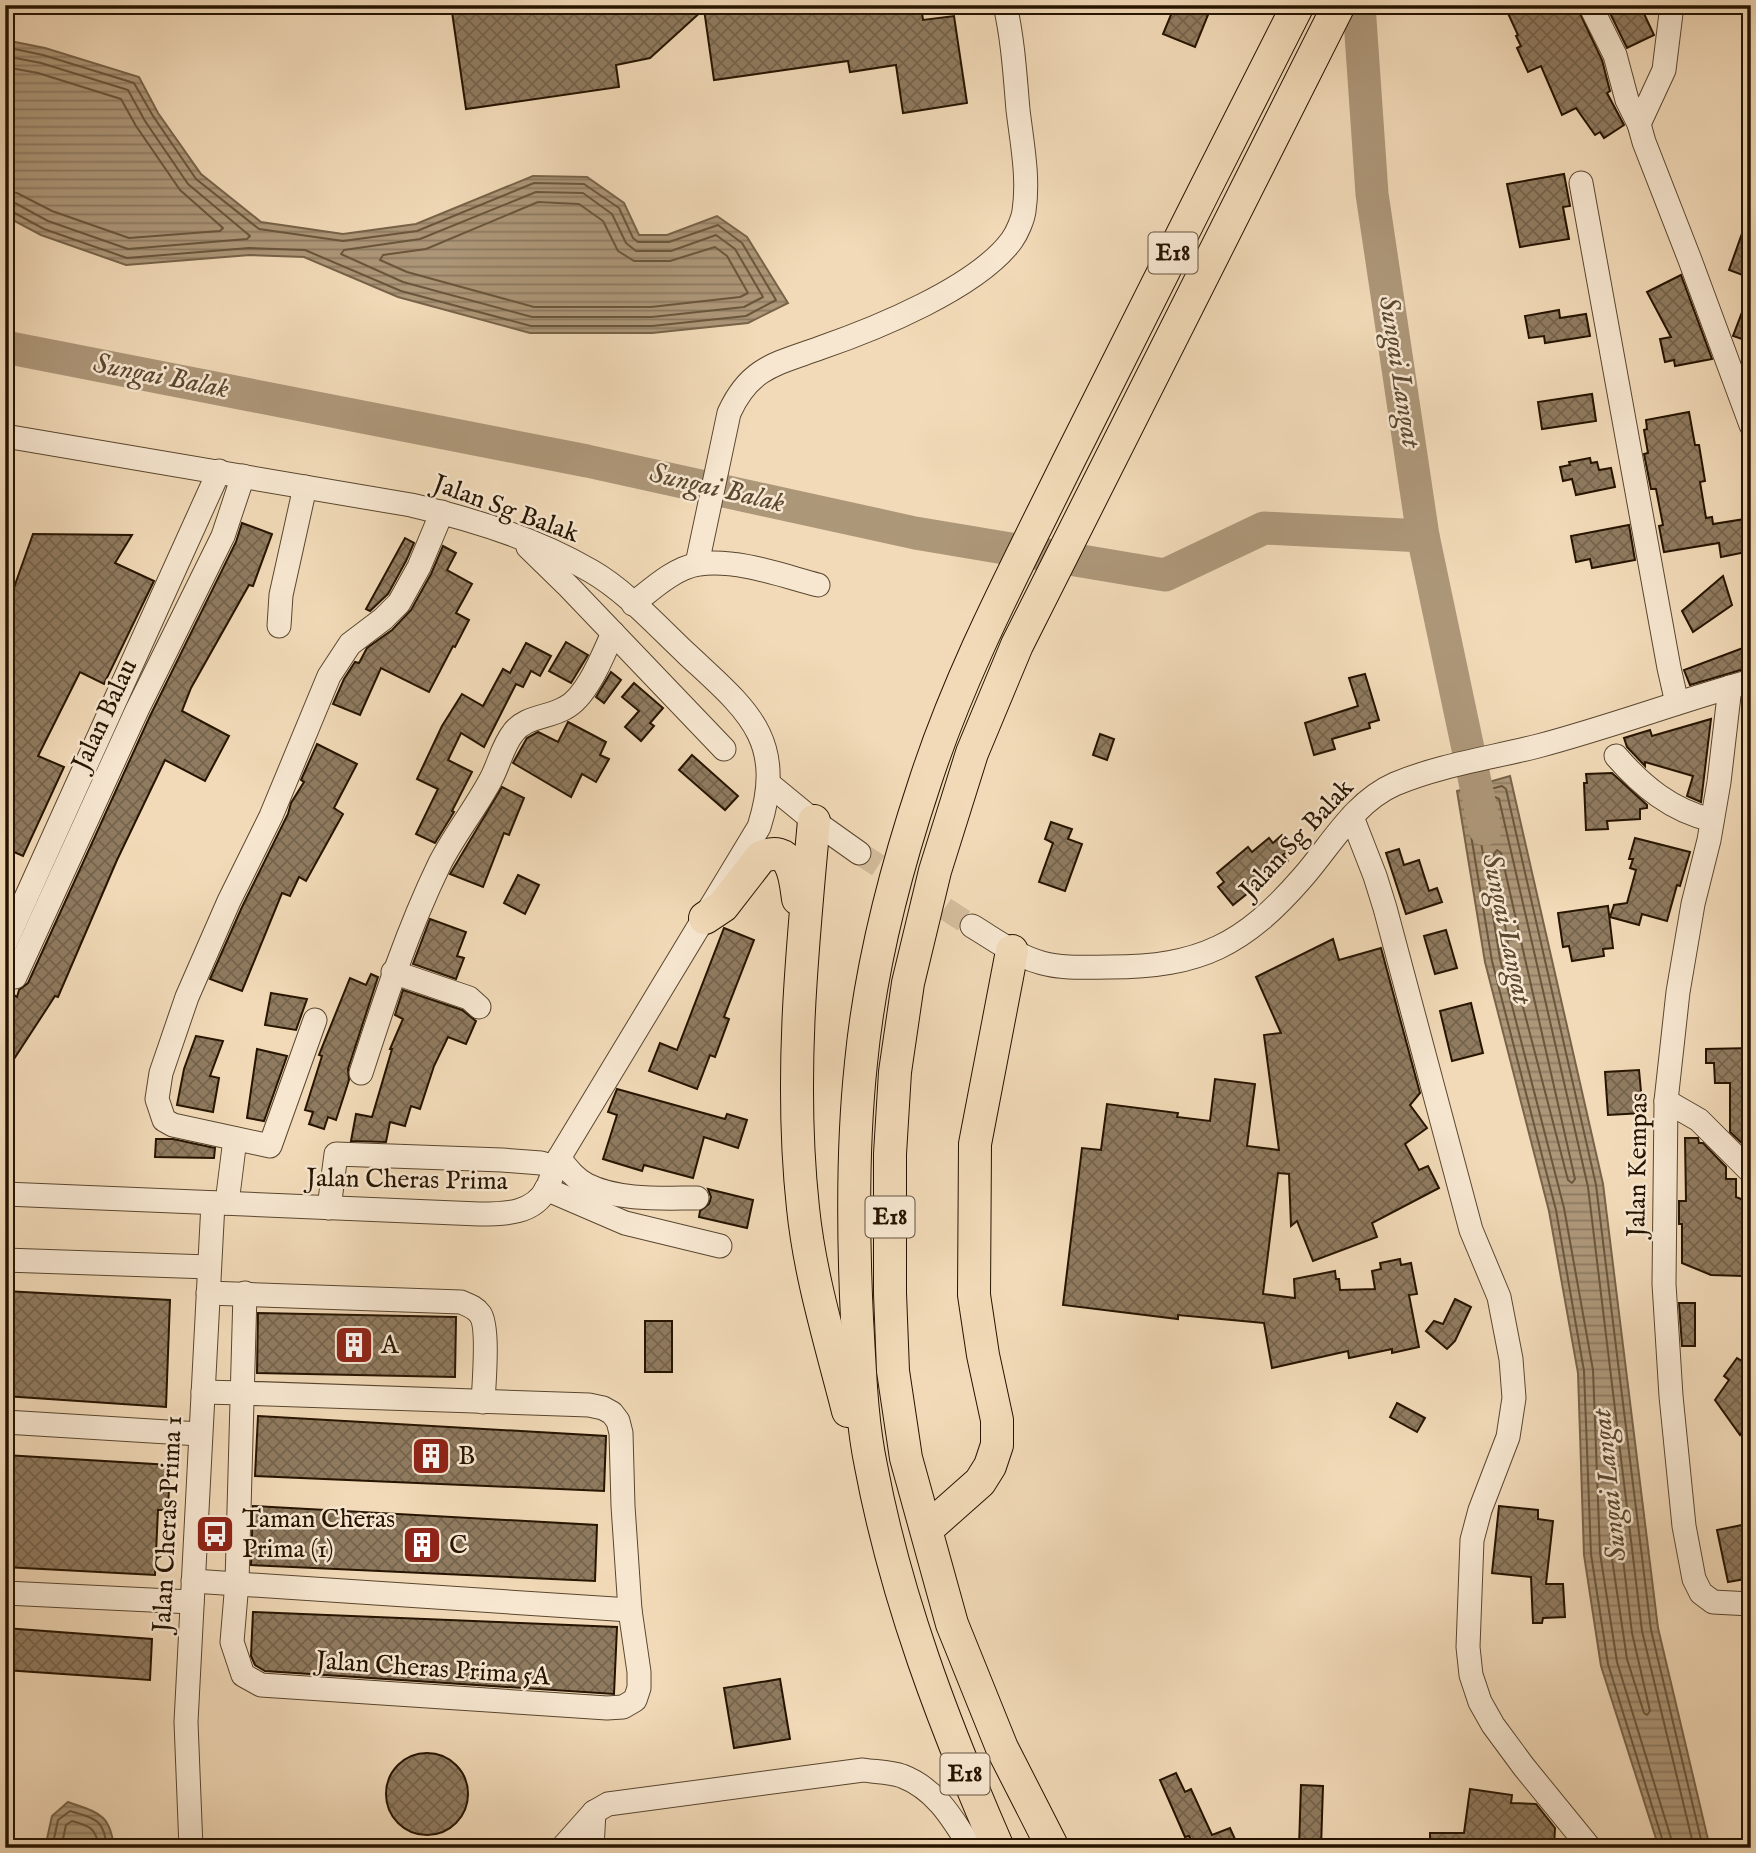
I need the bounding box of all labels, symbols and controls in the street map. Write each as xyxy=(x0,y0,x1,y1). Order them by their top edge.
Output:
road number: E18 xyxy=(1148,232,1198,274)
water label: Sungai Langat xyxy=(1370,293,1428,451)
water label: Sungai Balak xyxy=(90,347,232,407)
water label: Sungai Balak xyxy=(646,456,788,522)
street label: Jalan Sg Balak xyxy=(426,466,584,551)
street label: Jalan Balau xyxy=(64,654,145,779)
street label: Jalan Sg Balak xyxy=(1231,771,1362,908)
water label: Sungai Langat xyxy=(1473,850,1539,1009)
street label: Jalan Kempas xyxy=(1620,1093,1656,1240)
street label: Jalan Cheras Prima xyxy=(303,1162,509,1198)
road number: E18 xyxy=(866,1196,914,1238)
building icon: A xyxy=(333,1324,375,1366)
place label: A xyxy=(380,1329,400,1362)
water label: Sungai Langat xyxy=(1584,1406,1635,1563)
street label: Jalan Cheras Prima 1 xyxy=(146,1415,190,1636)
building icon: B xyxy=(410,1435,452,1477)
place label: B xyxy=(458,1440,475,1473)
place label: Taman Cheras Prima (1) xyxy=(242,1503,395,1566)
bus stop icon: Taman Cheras Prima (1) xyxy=(194,1513,236,1555)
building icon: C xyxy=(401,1524,443,1566)
place label: C xyxy=(449,1529,468,1562)
street label: Jalan Cheras Prima 5A xyxy=(312,1644,553,1694)
road number: E18 xyxy=(940,1754,990,1794)

